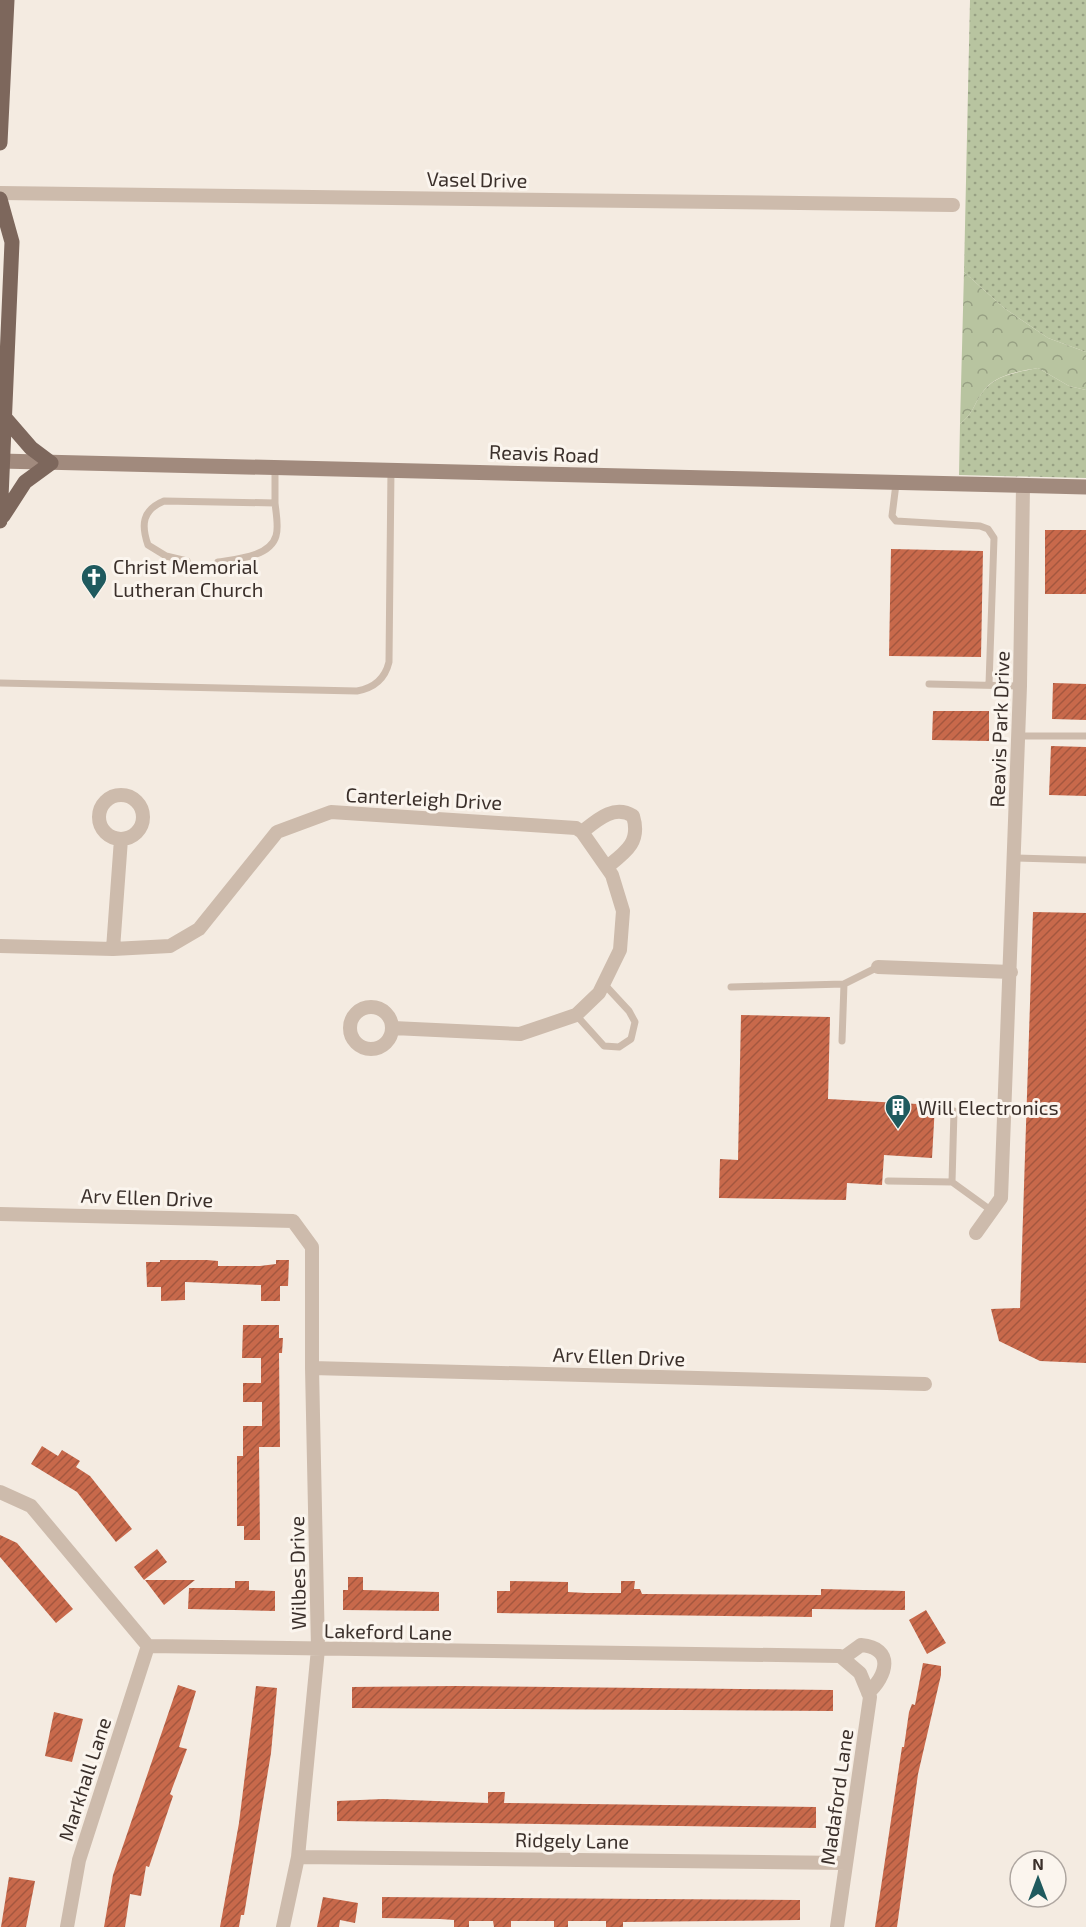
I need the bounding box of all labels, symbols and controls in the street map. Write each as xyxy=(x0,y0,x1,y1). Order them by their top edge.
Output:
street label: Vasel Drive xyxy=(426,166,528,192)
street label: Reavis Road xyxy=(488,439,600,467)
place label: Christ Memorial Lutheran Church xyxy=(113,554,263,601)
church icon: Christ Memorial Lutheran Church xyxy=(79,562,109,600)
street label: Reavis Park Drive xyxy=(984,650,1014,808)
street label: Canterleigh Drive xyxy=(345,782,503,814)
building icon: Will Electronics xyxy=(883,1092,913,1130)
place label: Will Electronics xyxy=(918,1095,1059,1119)
street label: Arv Ellen Drive xyxy=(80,1183,214,1211)
street label: Arv Ellen Drive xyxy=(552,1342,686,1370)
street label: Wilbes Drive xyxy=(284,1516,310,1630)
street label: Lakeford Lane xyxy=(324,1618,452,1644)
street label: Markhall Lane xyxy=(53,1714,115,1844)
street label: Madaford Lane xyxy=(815,1727,857,1867)
street label: Ridgely Lane xyxy=(515,1827,629,1853)
north arrow xyxy=(1008,1849,1068,1909)
text: N xyxy=(1032,1854,1044,1873)

